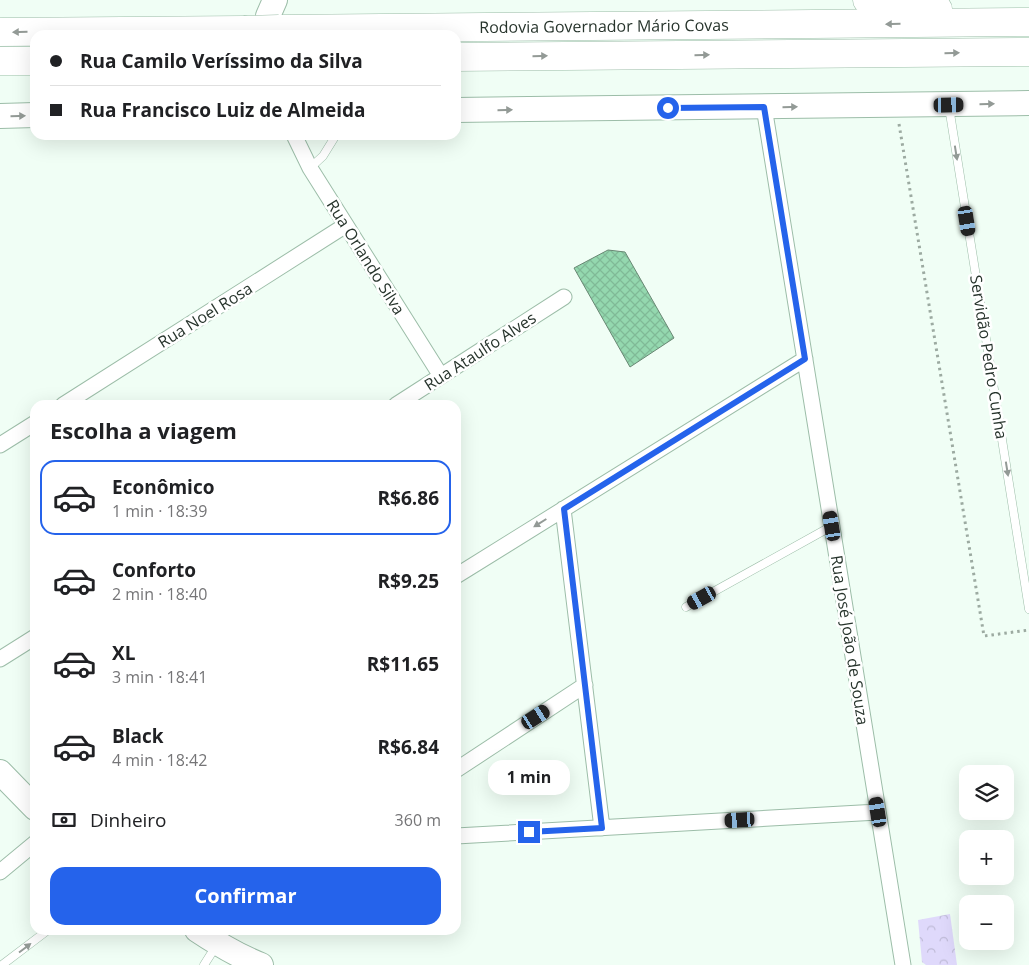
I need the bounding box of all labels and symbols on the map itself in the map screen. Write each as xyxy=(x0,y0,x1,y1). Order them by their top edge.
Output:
street label: Rodovia Governador Mário Covas xyxy=(479,14,729,38)
one-way arrow xyxy=(885,20,901,28)
one-way arrow xyxy=(12,28,28,36)
one-way arrow xyxy=(945,49,961,57)
one-way arrow xyxy=(695,51,711,59)
one-way arrow xyxy=(532,52,548,60)
route start xyxy=(657,97,679,119)
car xyxy=(933,97,964,113)
one-way arrow xyxy=(980,100,996,108)
one-way arrow xyxy=(782,103,798,111)
one-way arrow xyxy=(497,106,513,114)
one-way arrow xyxy=(10,111,26,119)
one-way arrow xyxy=(953,145,961,161)
street label: Rua Orlando Silva xyxy=(322,195,410,319)
car xyxy=(957,205,976,237)
street label: Servidão Pedro Cunha xyxy=(965,273,1013,441)
street label: Rua Noel Rosa xyxy=(154,277,256,353)
street label: Rua Ataulfo Alves xyxy=(420,307,540,395)
one-way arrow xyxy=(1003,461,1011,477)
car xyxy=(822,510,841,542)
one-way arrow xyxy=(534,519,547,528)
street label: Rua José João de Souza xyxy=(826,554,874,726)
car xyxy=(685,584,718,612)
car xyxy=(519,703,552,731)
callout: 1 min xyxy=(488,760,570,794)
car xyxy=(868,796,887,828)
car xyxy=(724,812,755,828)
route end xyxy=(518,821,540,843)
one-way arrow xyxy=(18,942,31,953)

